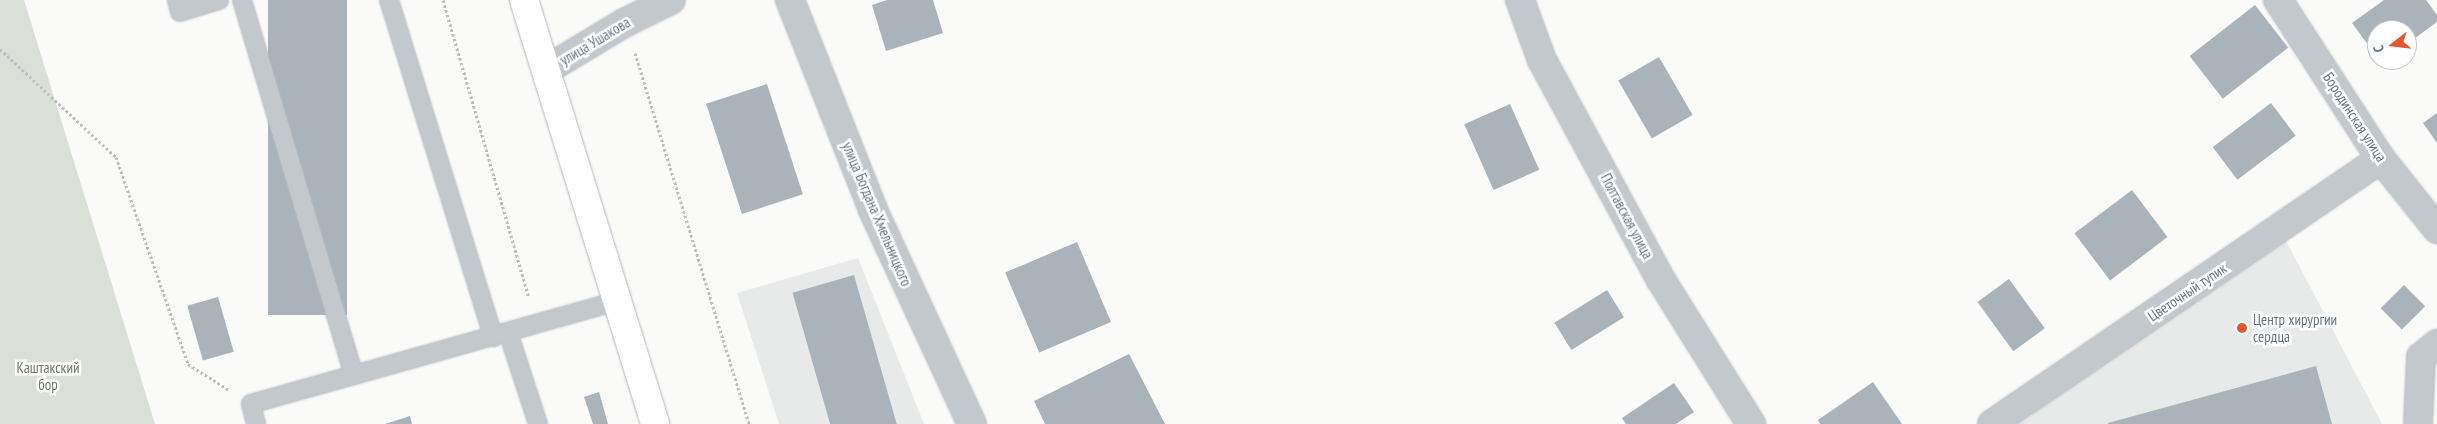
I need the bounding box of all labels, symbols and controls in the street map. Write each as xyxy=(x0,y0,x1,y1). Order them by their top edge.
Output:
street label: улица Ушакова xyxy=(556,13,634,69)
north arrow xyxy=(2367,20,2417,70)
text: С xyxy=(2369,43,2388,54)
street label: Бородинская улица xyxy=(2319,69,2391,165)
street label: улица Богдана Хмельницкого xyxy=(838,139,916,289)
street label: Полтавская улица xyxy=(1597,170,1657,262)
street label: Цветочный тупик xyxy=(2144,259,2230,325)
place label: Центр хирургии сердца xyxy=(2253,310,2337,345)
marker: Центр хирургии сердца xyxy=(2235,321,2249,335)
park label: Каштакский бор xyxy=(16,358,80,393)

